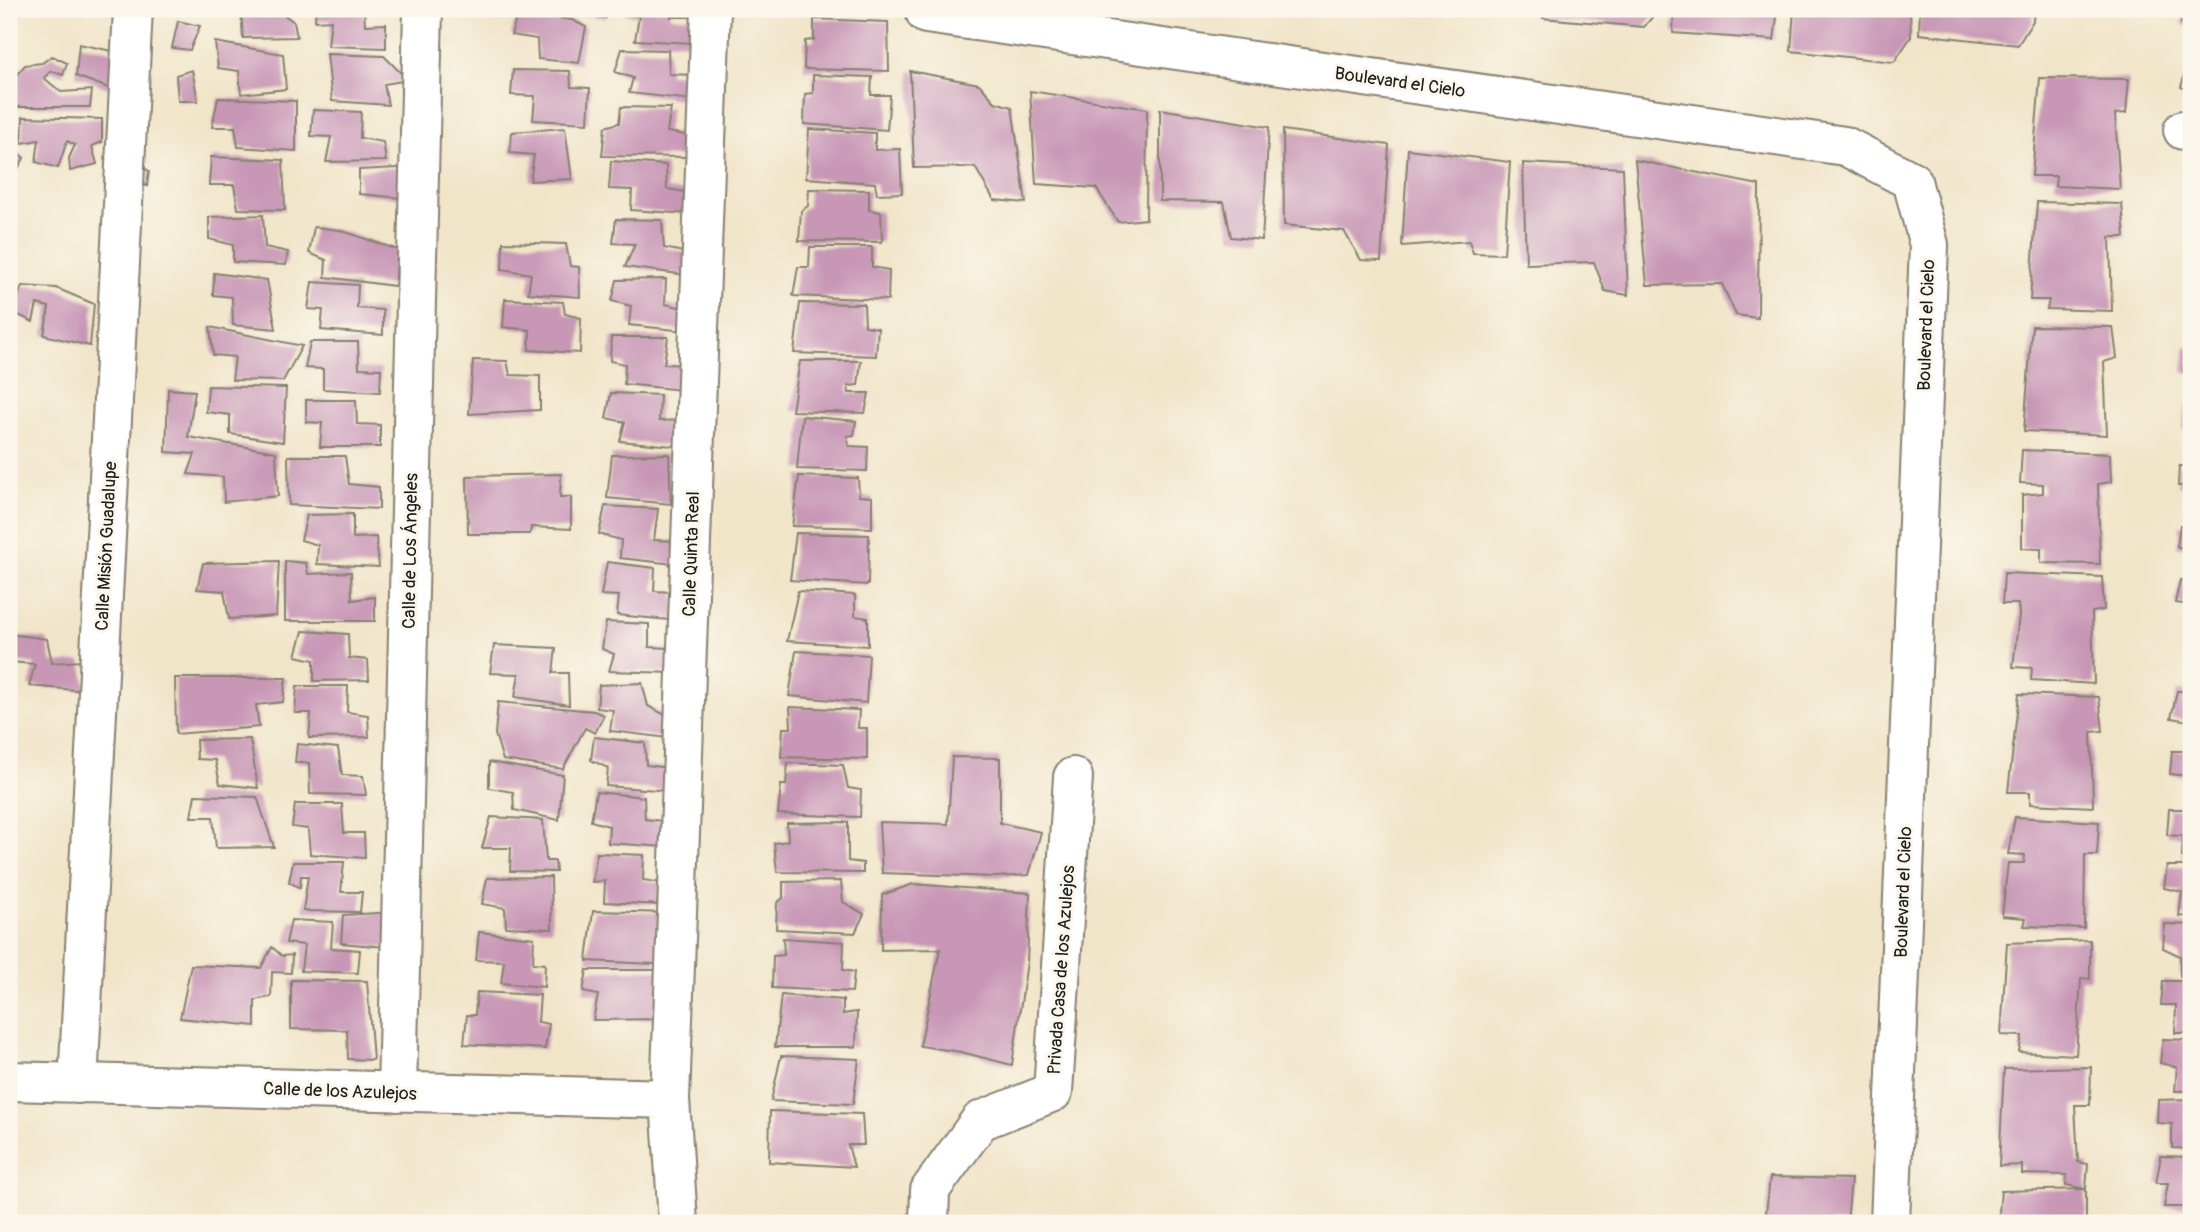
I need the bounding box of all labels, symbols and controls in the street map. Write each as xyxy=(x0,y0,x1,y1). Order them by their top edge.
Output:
street label: Boulevard el Cielo xyxy=(1333,62,1467,103)
street label: Boulevard el Cielo xyxy=(1913,259,1940,391)
street label: Calle Misión Guadalupe xyxy=(91,461,122,631)
street label: Calle de Los Ángeles xyxy=(398,473,423,629)
street label: Calle Quinta Real xyxy=(678,491,705,617)
street label: Boulevard el Cielo xyxy=(1890,826,1917,958)
street label: Privada Casa de los Azulejos xyxy=(1043,865,1080,1075)
street label: Calle de los Azulejos xyxy=(263,1077,417,1106)

